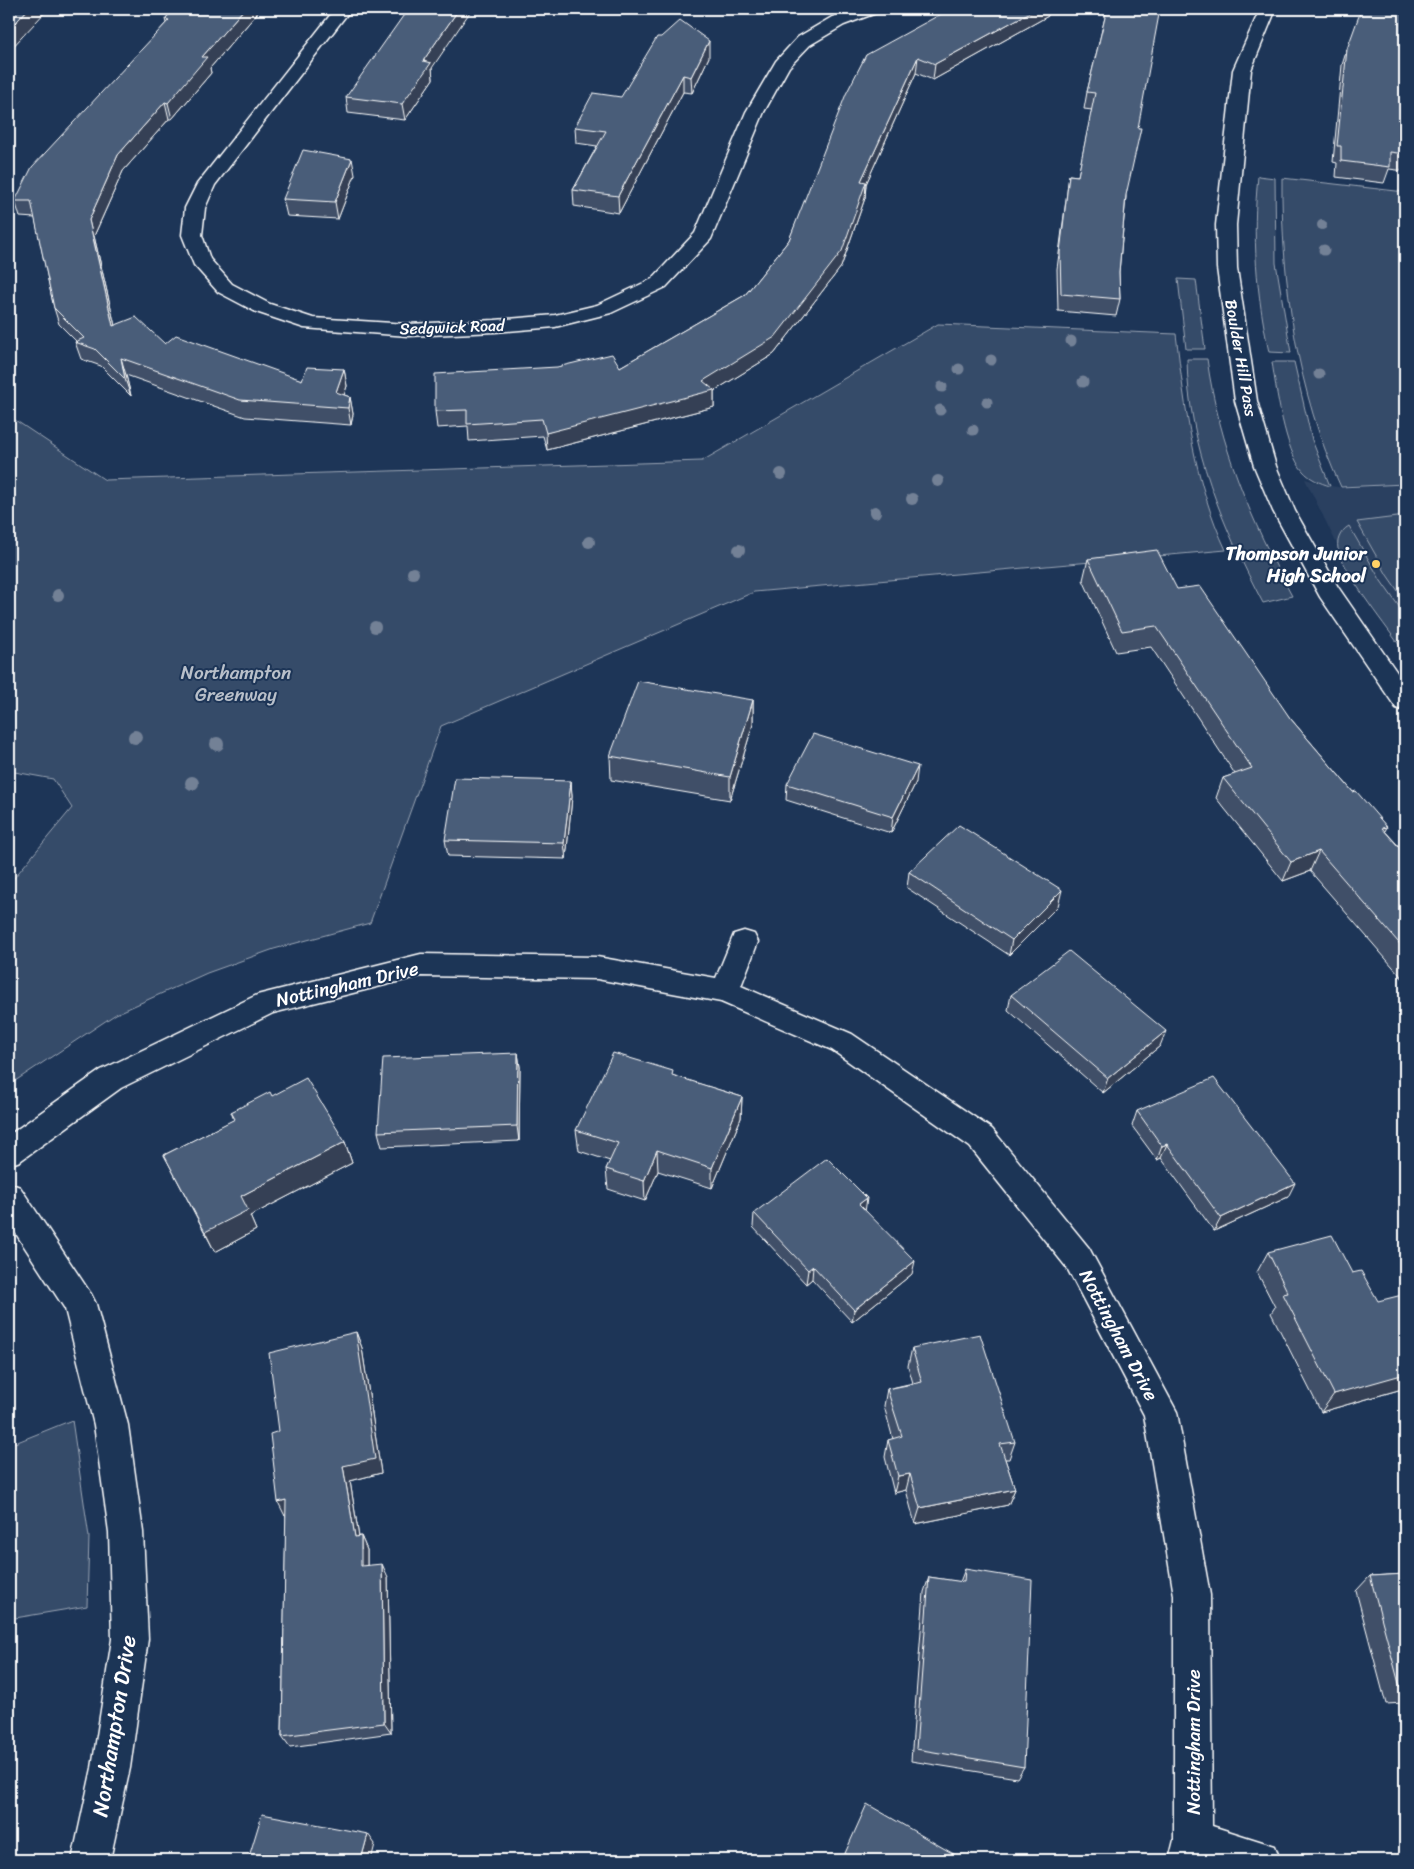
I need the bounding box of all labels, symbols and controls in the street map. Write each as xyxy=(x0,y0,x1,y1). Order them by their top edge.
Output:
street label: Boulder Hill Pass xyxy=(1216,297,1266,420)
street label: Sedgwick Road xyxy=(399,311,507,343)
place label: Thompson Junior High School xyxy=(1226,537,1368,592)
marker: Thompson Junior High School xyxy=(1370,558,1382,570)
park label: Northampton Greenway xyxy=(181,656,291,711)
street label: Nottingham Drive xyxy=(272,951,422,1016)
street label: Nottingham Drive xyxy=(1070,1263,1168,1407)
street label: Northampton Drive xyxy=(80,1632,148,1820)
street label: Nottingham Drive xyxy=(1177,1669,1210,1815)

